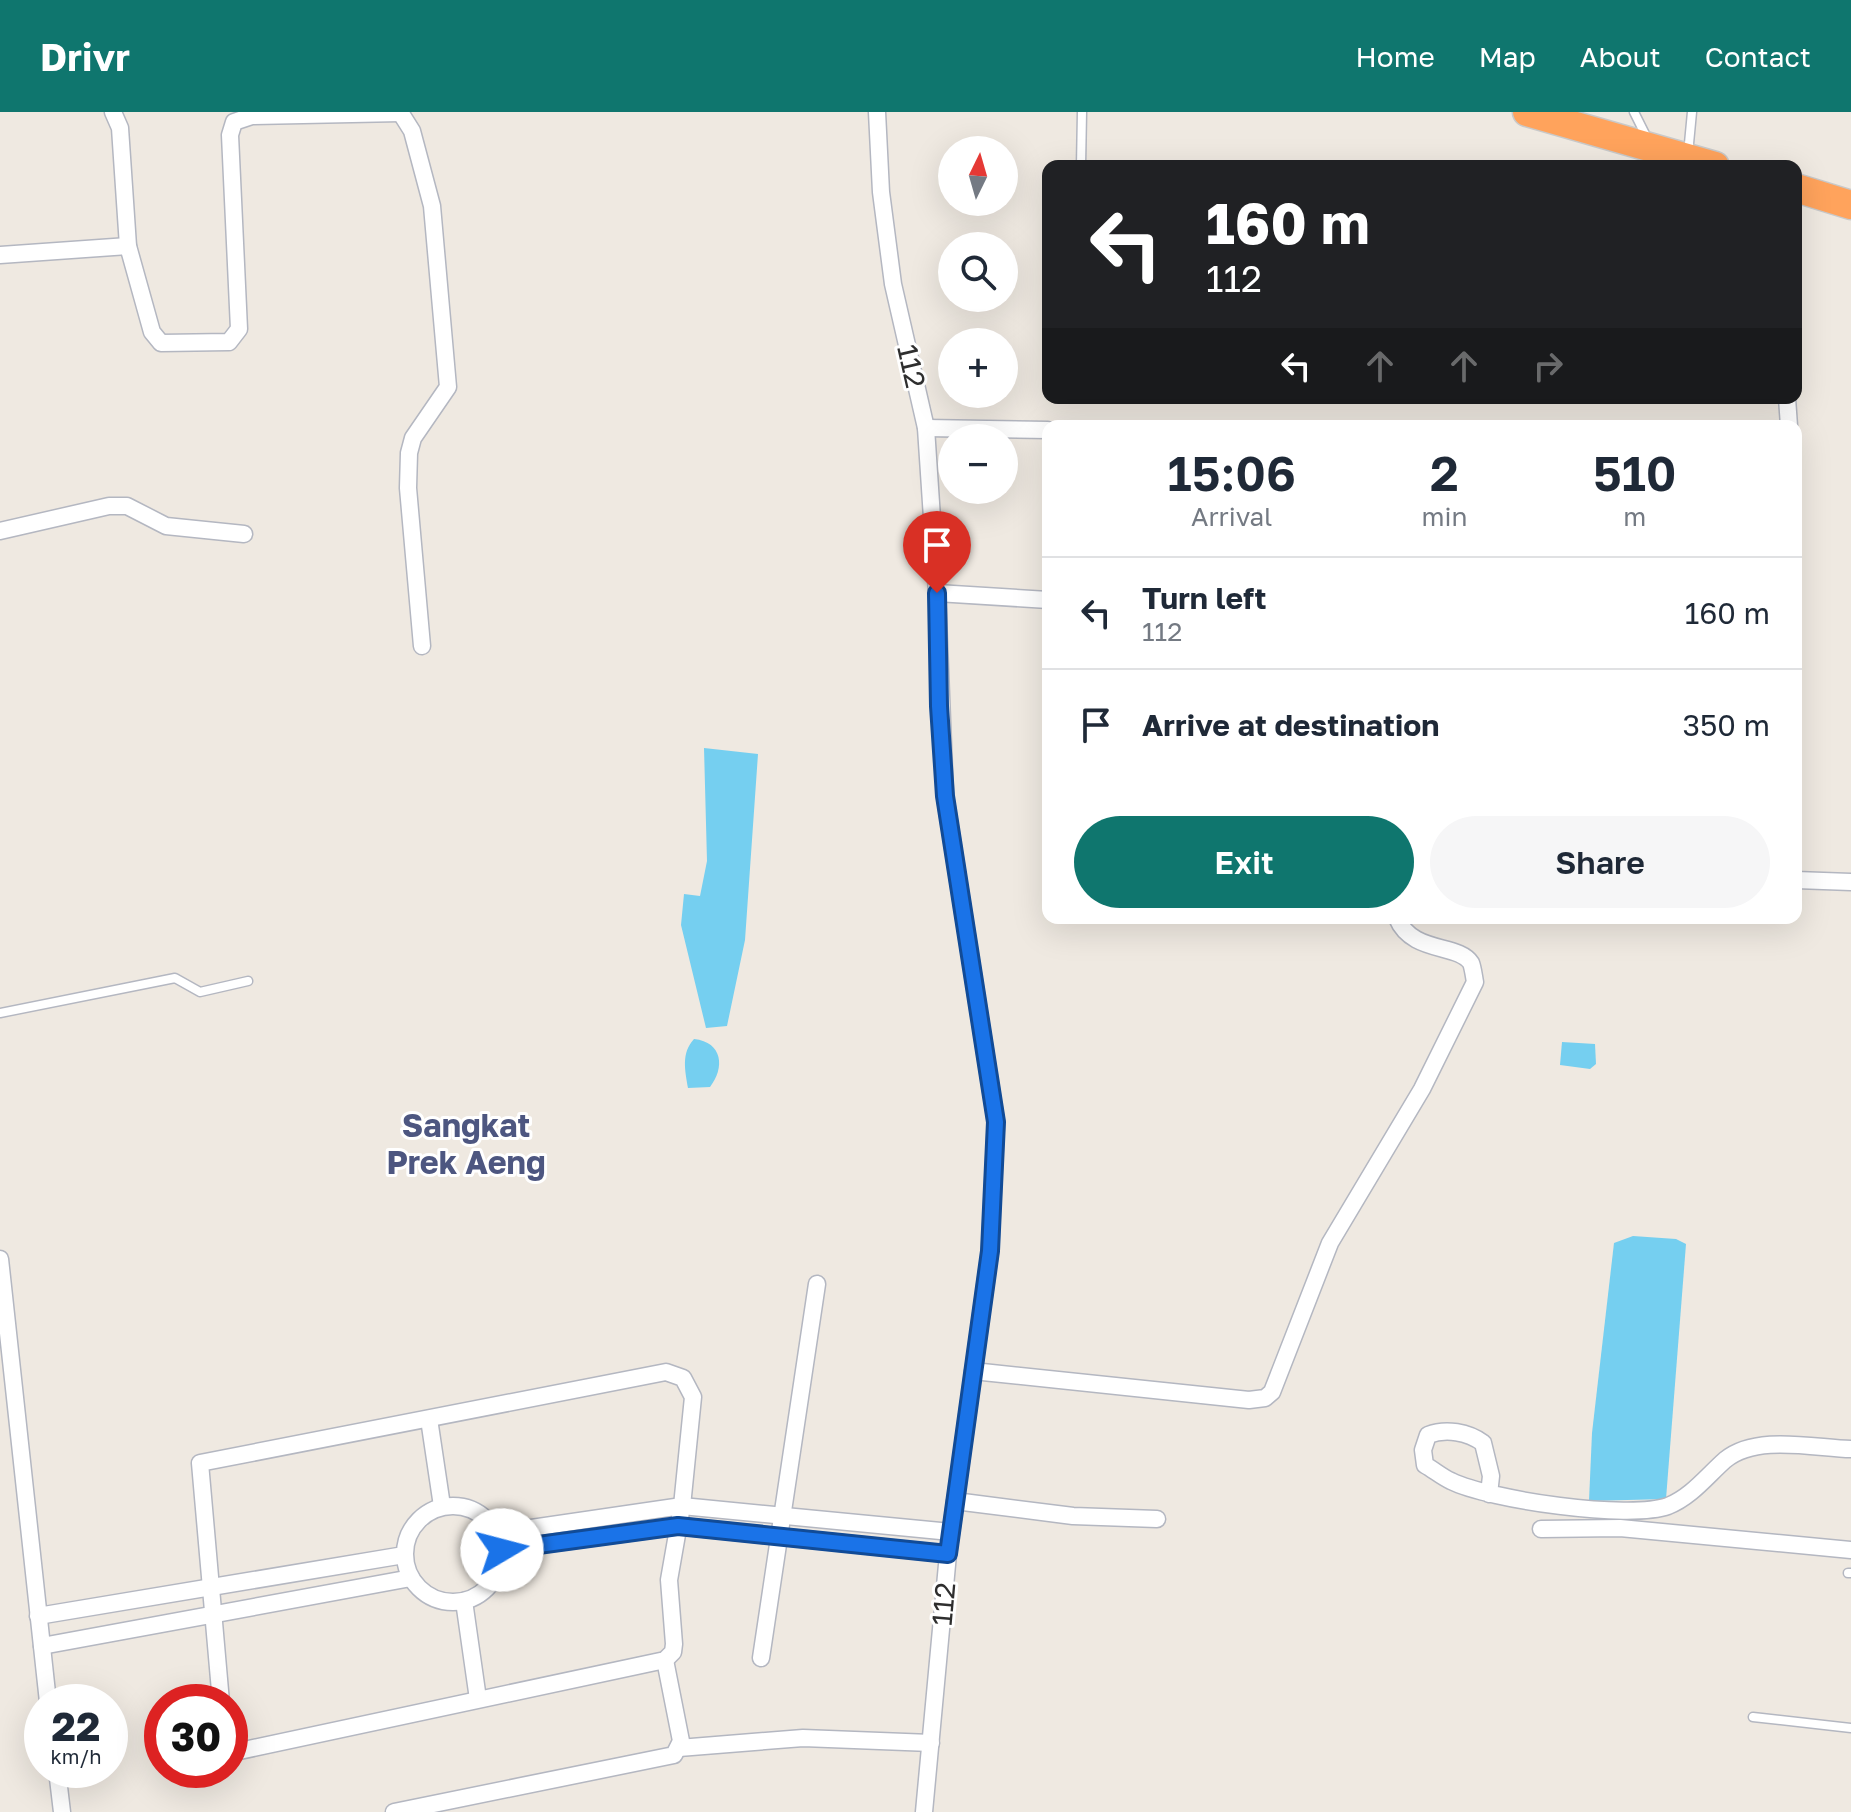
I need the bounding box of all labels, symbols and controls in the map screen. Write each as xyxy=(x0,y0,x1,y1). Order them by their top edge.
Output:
text: Drivr xyxy=(40,34,130,79)
text: Home xyxy=(1356,40,1435,73)
text: Map xyxy=(1479,40,1536,73)
text: About xyxy=(1580,40,1661,73)
text: Contact xyxy=(1705,40,1811,73)
north arrow xyxy=(938,136,1018,216)
map controls xyxy=(938,136,1018,504)
text: 160 m xyxy=(1206,189,1370,256)
icon: left xyxy=(1074,192,1178,296)
button: search xyxy=(938,232,1018,312)
text: 112 xyxy=(1206,257,1262,300)
button: + xyxy=(938,328,1018,408)
street label: 112 xyxy=(891,341,933,391)
icon: left xyxy=(1274,344,1318,388)
icon: ahead xyxy=(1358,344,1402,388)
icon: ahead xyxy=(1442,344,1486,388)
icon: right xyxy=(1526,344,1570,388)
button: − xyxy=(938,424,1018,504)
text: 15:06 xyxy=(1167,444,1296,502)
text: 2 xyxy=(1430,444,1459,502)
text: 510 xyxy=(1593,444,1677,502)
text: Arrival xyxy=(1191,501,1272,532)
text: min xyxy=(1421,501,1467,532)
text: m xyxy=(1623,501,1646,532)
pin xyxy=(903,511,971,593)
icon: arrive xyxy=(915,523,959,567)
text: Turn left xyxy=(1142,580,1267,616)
icon: left xyxy=(1074,591,1118,635)
text: 160 m xyxy=(1685,595,1770,631)
text: 112 xyxy=(1142,616,1182,647)
icon: arrive xyxy=(1074,703,1118,747)
text: Arrive at destination xyxy=(1142,707,1439,743)
text: 350 m xyxy=(1682,707,1770,743)
button: Exit xyxy=(1074,816,1414,908)
button: Share xyxy=(1430,816,1770,908)
district label: Sangkat Prek Aeng xyxy=(386,1106,546,1181)
position arrow xyxy=(460,1508,544,1592)
street label: 112 xyxy=(925,1581,961,1627)
speed limit sign: 30 xyxy=(144,1684,248,1788)
text: 22 xyxy=(52,1702,100,1750)
text: km/h xyxy=(51,1744,101,1768)

